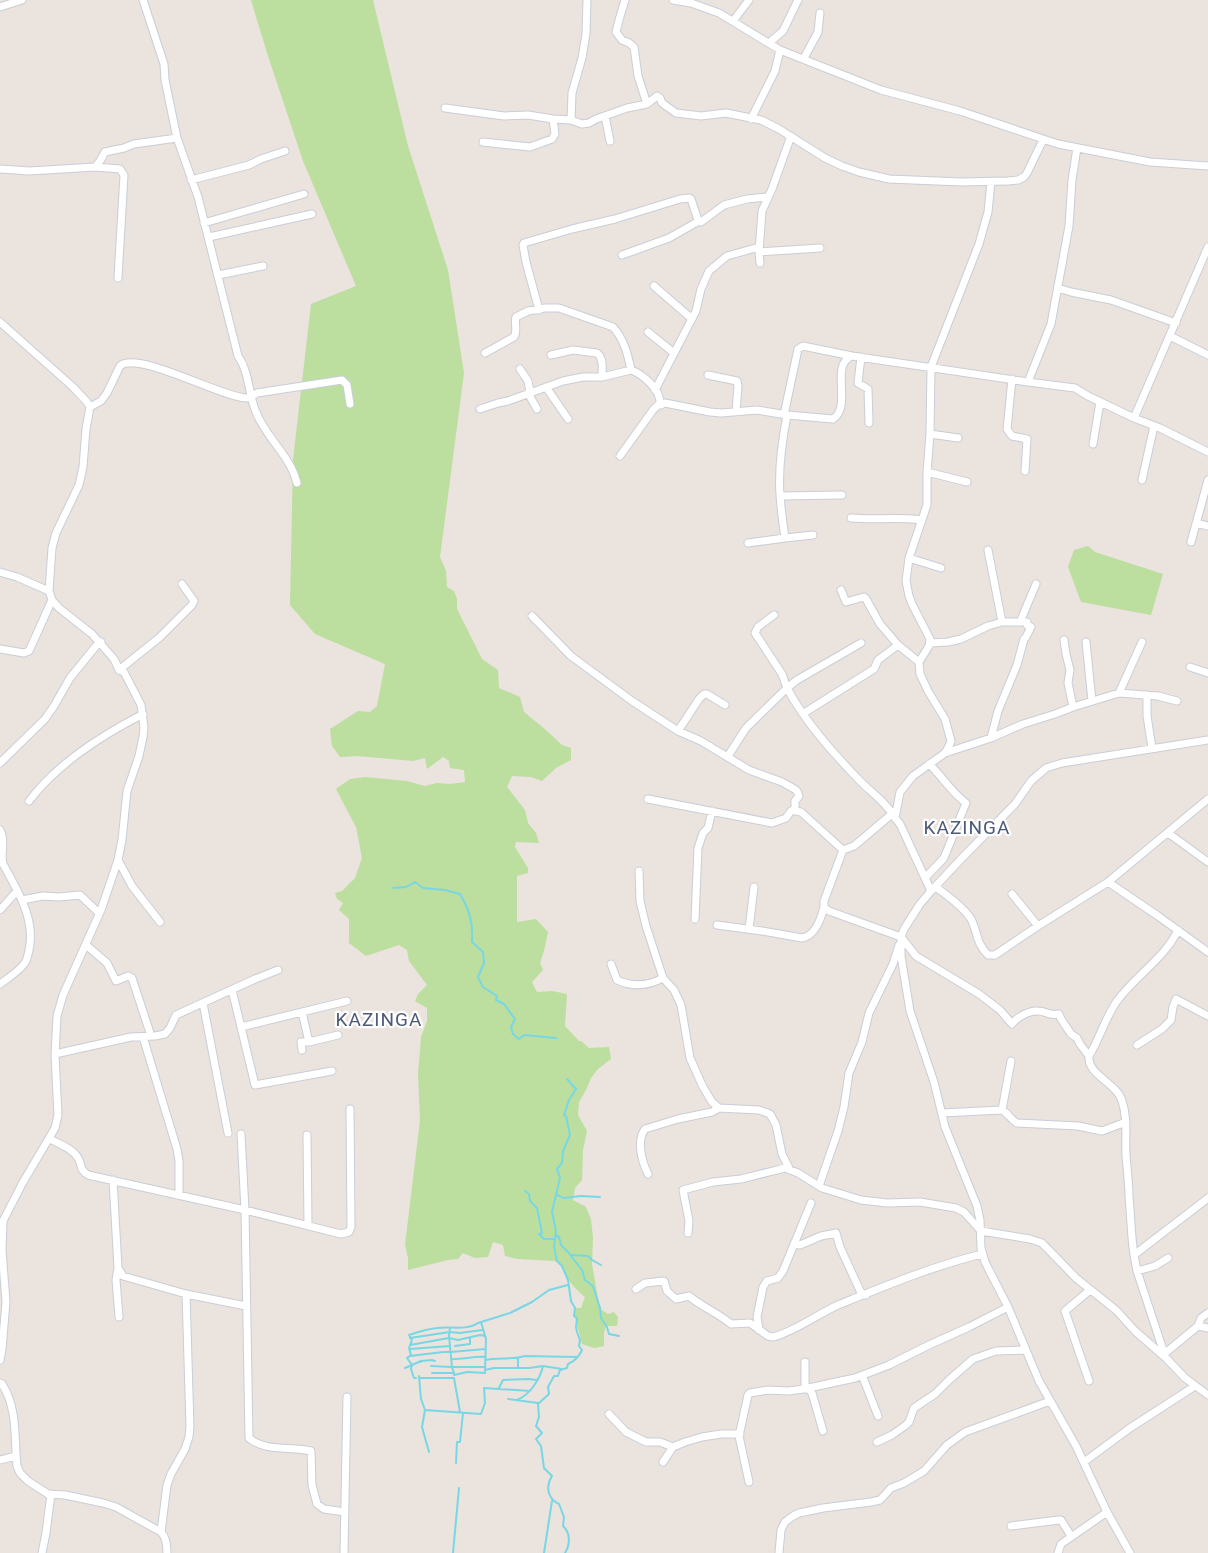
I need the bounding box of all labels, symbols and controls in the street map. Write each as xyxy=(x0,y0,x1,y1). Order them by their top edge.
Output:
district label: KAZINGA xyxy=(924,816,1010,839)
district label: KAZINGA xyxy=(336,1008,422,1031)

